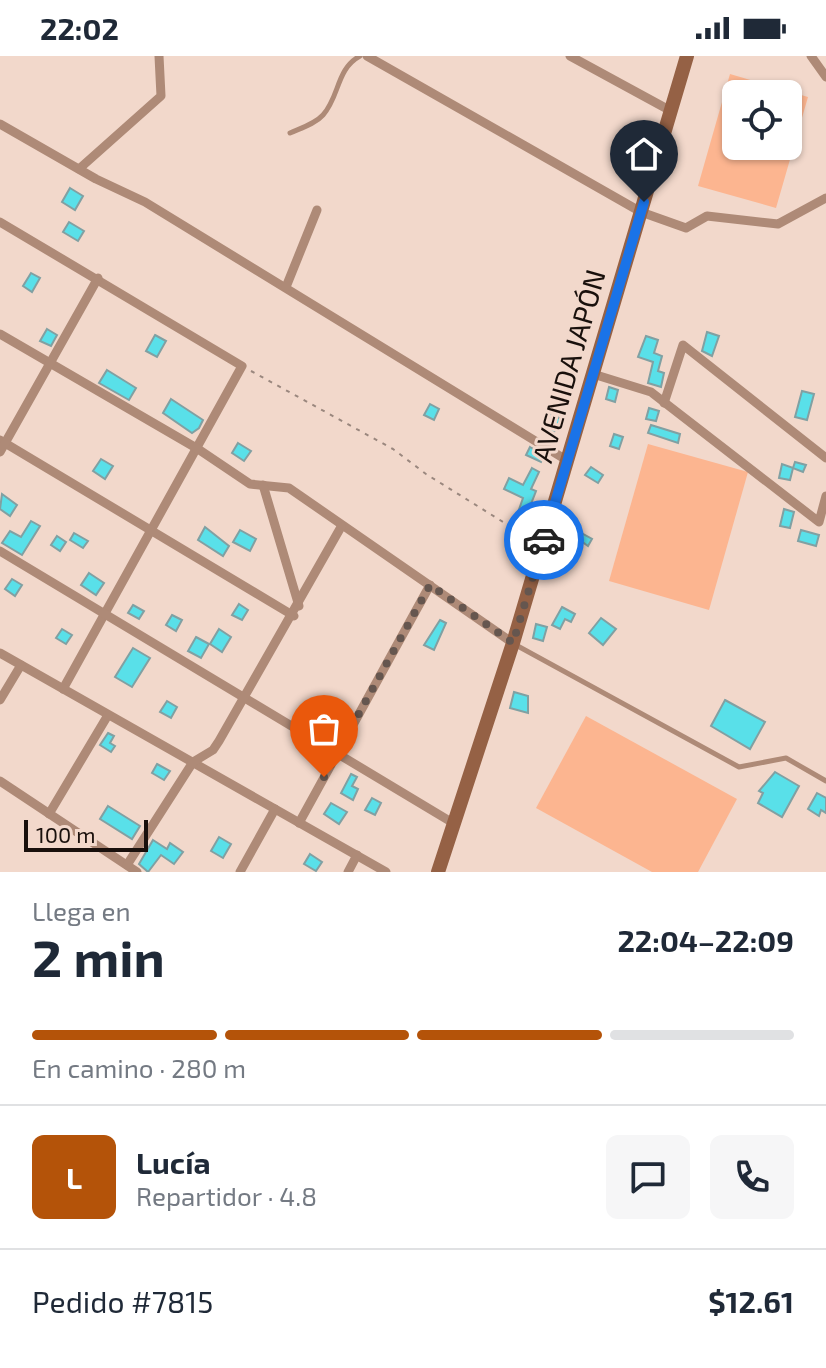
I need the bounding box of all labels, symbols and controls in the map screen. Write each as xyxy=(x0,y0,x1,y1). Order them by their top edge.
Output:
text: 22:02 xyxy=(40,10,119,46)
map controls xyxy=(722,80,802,160)
button: locate xyxy=(722,80,802,160)
pin xyxy=(610,120,678,202)
icon: home xyxy=(622,132,666,176)
street label: AVENIDA JAPÓN xyxy=(524,265,612,466)
courier xyxy=(504,500,584,580)
icon: car xyxy=(522,518,566,562)
pin xyxy=(290,695,358,777)
icon: bag xyxy=(302,707,346,751)
scale bar xyxy=(24,816,148,852)
text: 100 m xyxy=(36,821,95,847)
text: Llega en xyxy=(32,895,131,926)
text: 22:04–22:09 xyxy=(617,922,794,958)
text: 2 min xyxy=(32,925,165,987)
text: En camino · 280 m xyxy=(32,1052,246,1083)
button: chat xyxy=(606,1135,690,1219)
button: phone xyxy=(710,1135,794,1219)
text: Lucía xyxy=(136,1144,211,1180)
text: L xyxy=(66,1159,82,1195)
text: Repartidor · 4.8 xyxy=(136,1180,317,1211)
text: Pedido #7815 xyxy=(32,1283,213,1319)
text: $12.61 xyxy=(708,1283,794,1319)

